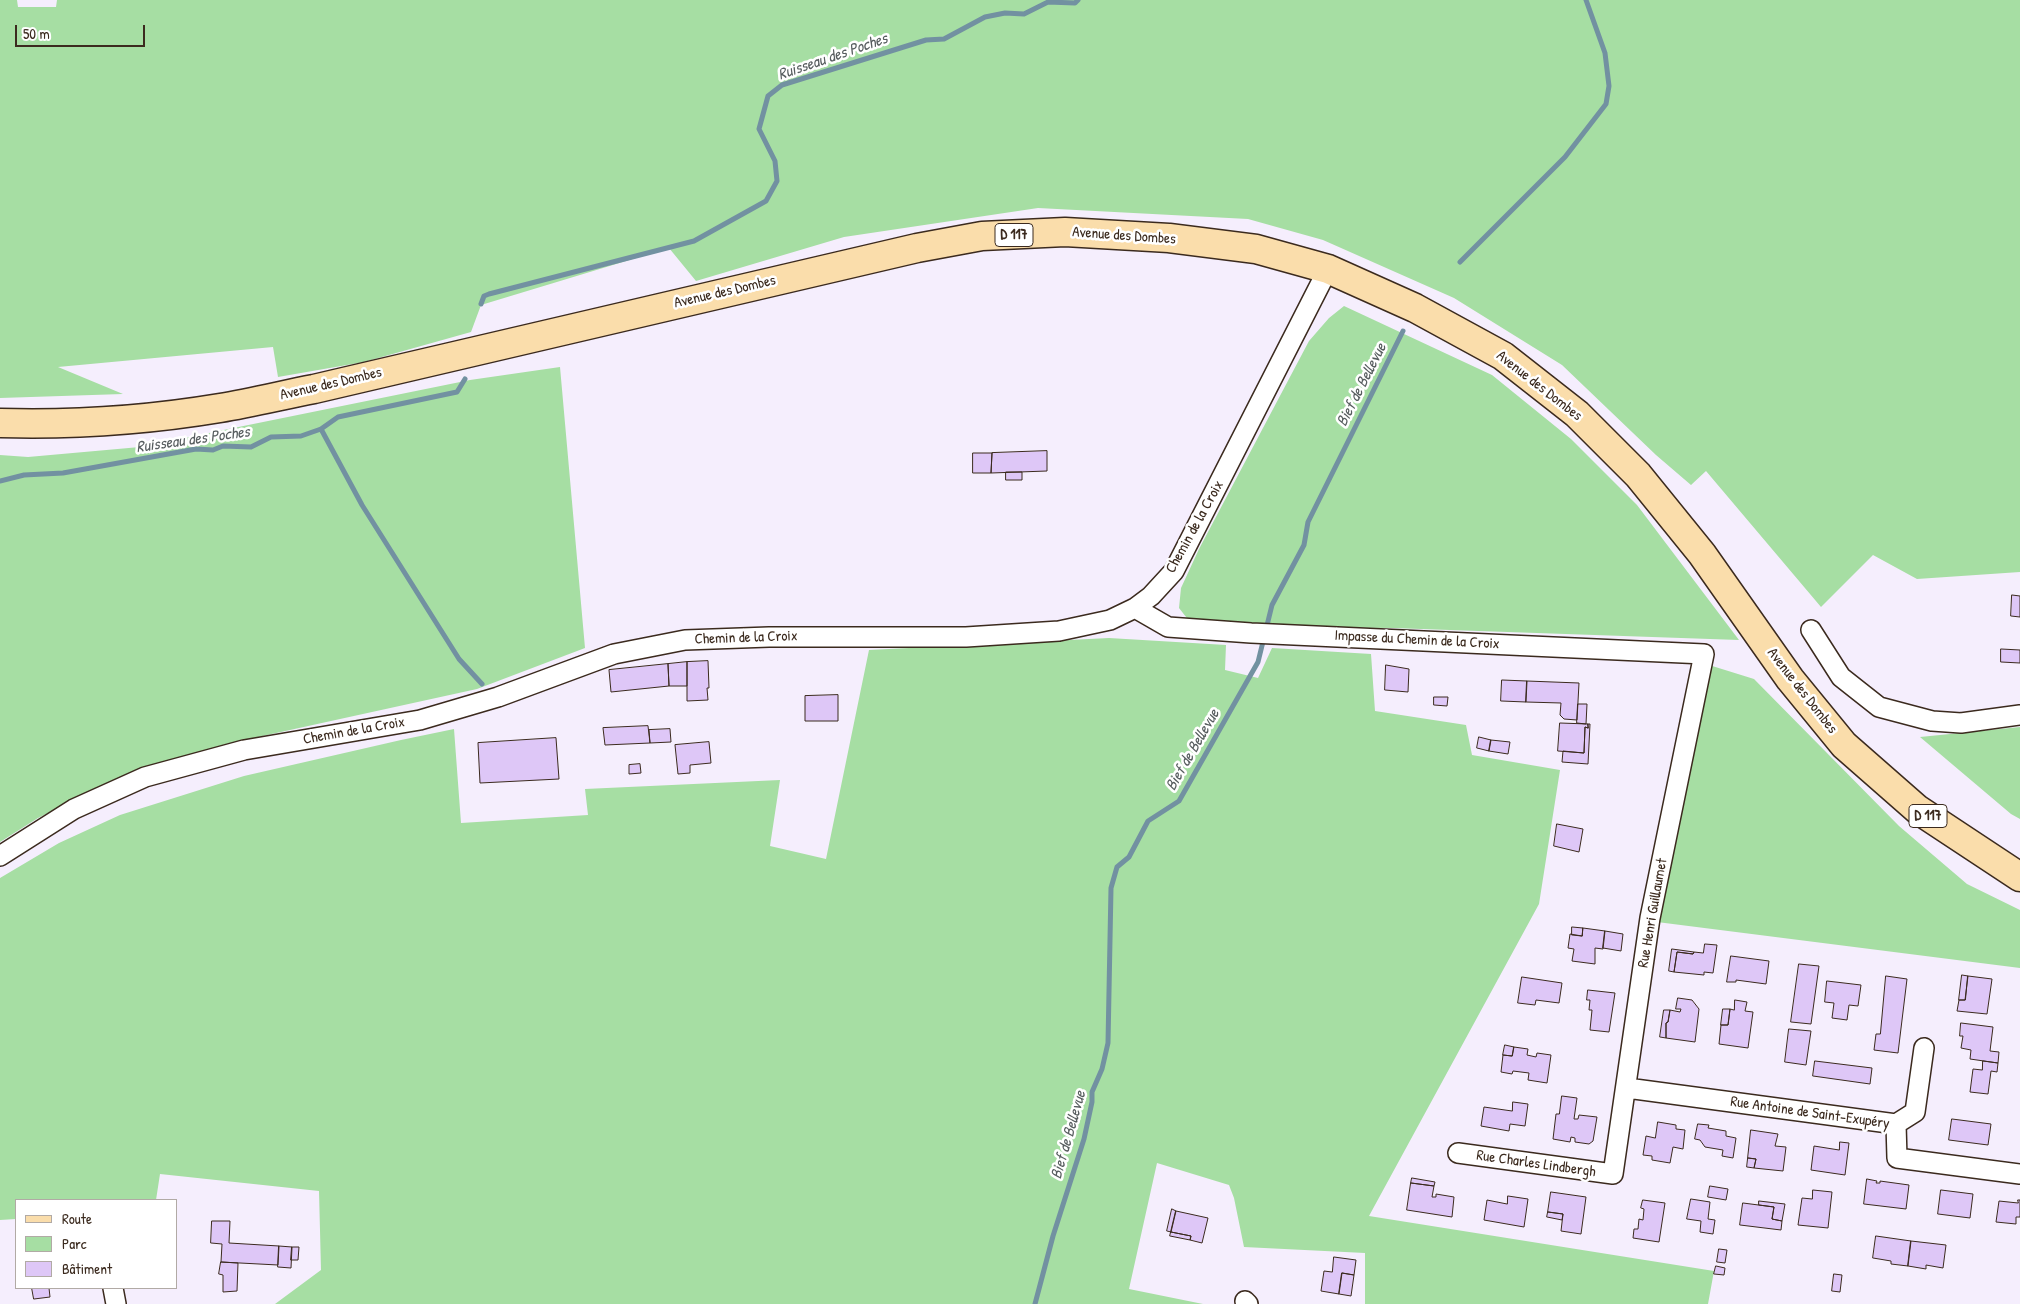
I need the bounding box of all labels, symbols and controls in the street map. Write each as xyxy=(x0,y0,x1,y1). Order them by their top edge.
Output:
scale bar xyxy=(18,15,148,47)
text: 50 m xyxy=(23,23,50,44)
water label: Ruisseau des Poches xyxy=(776,29,890,85)
street label: Avenue des Dombes xyxy=(1072,223,1176,249)
road number: D 117 xyxy=(995,224,1033,246)
street label: Avenue des Dombes xyxy=(672,272,778,312)
water label: Bief de Bellevue xyxy=(1333,340,1391,430)
street label: Avenue des Dombes xyxy=(1493,347,1585,425)
street label: Avenue des Dombes xyxy=(278,364,384,404)
water label: Ruisseau des Poches xyxy=(135,423,251,457)
street label: Chemin de la Croix xyxy=(1162,478,1228,576)
street label: Chemin de la Croix xyxy=(694,627,798,649)
street label: Impasse du Chemin de la Croix xyxy=(1334,627,1500,653)
street label: Avenue des Dombes xyxy=(1763,645,1841,737)
water label: Bief de Bellevue xyxy=(1162,706,1224,794)
street label: Chemin de la Croix xyxy=(302,713,406,749)
road number: D 117 xyxy=(1909,804,1947,828)
street label: Rue Henri Guillaumet xyxy=(1635,857,1671,969)
water label: Bief de Bellevue xyxy=(1047,1089,1091,1181)
street label: Rue Antoine de Saint-Exupéry xyxy=(1729,1093,1891,1133)
street label: Rue Charles Lindbergh xyxy=(1475,1147,1597,1181)
legend xyxy=(15,1199,178,1289)
text: Route xyxy=(62,1208,92,1229)
text: Parc xyxy=(62,1233,87,1254)
text: Bâtiment xyxy=(62,1258,112,1279)

